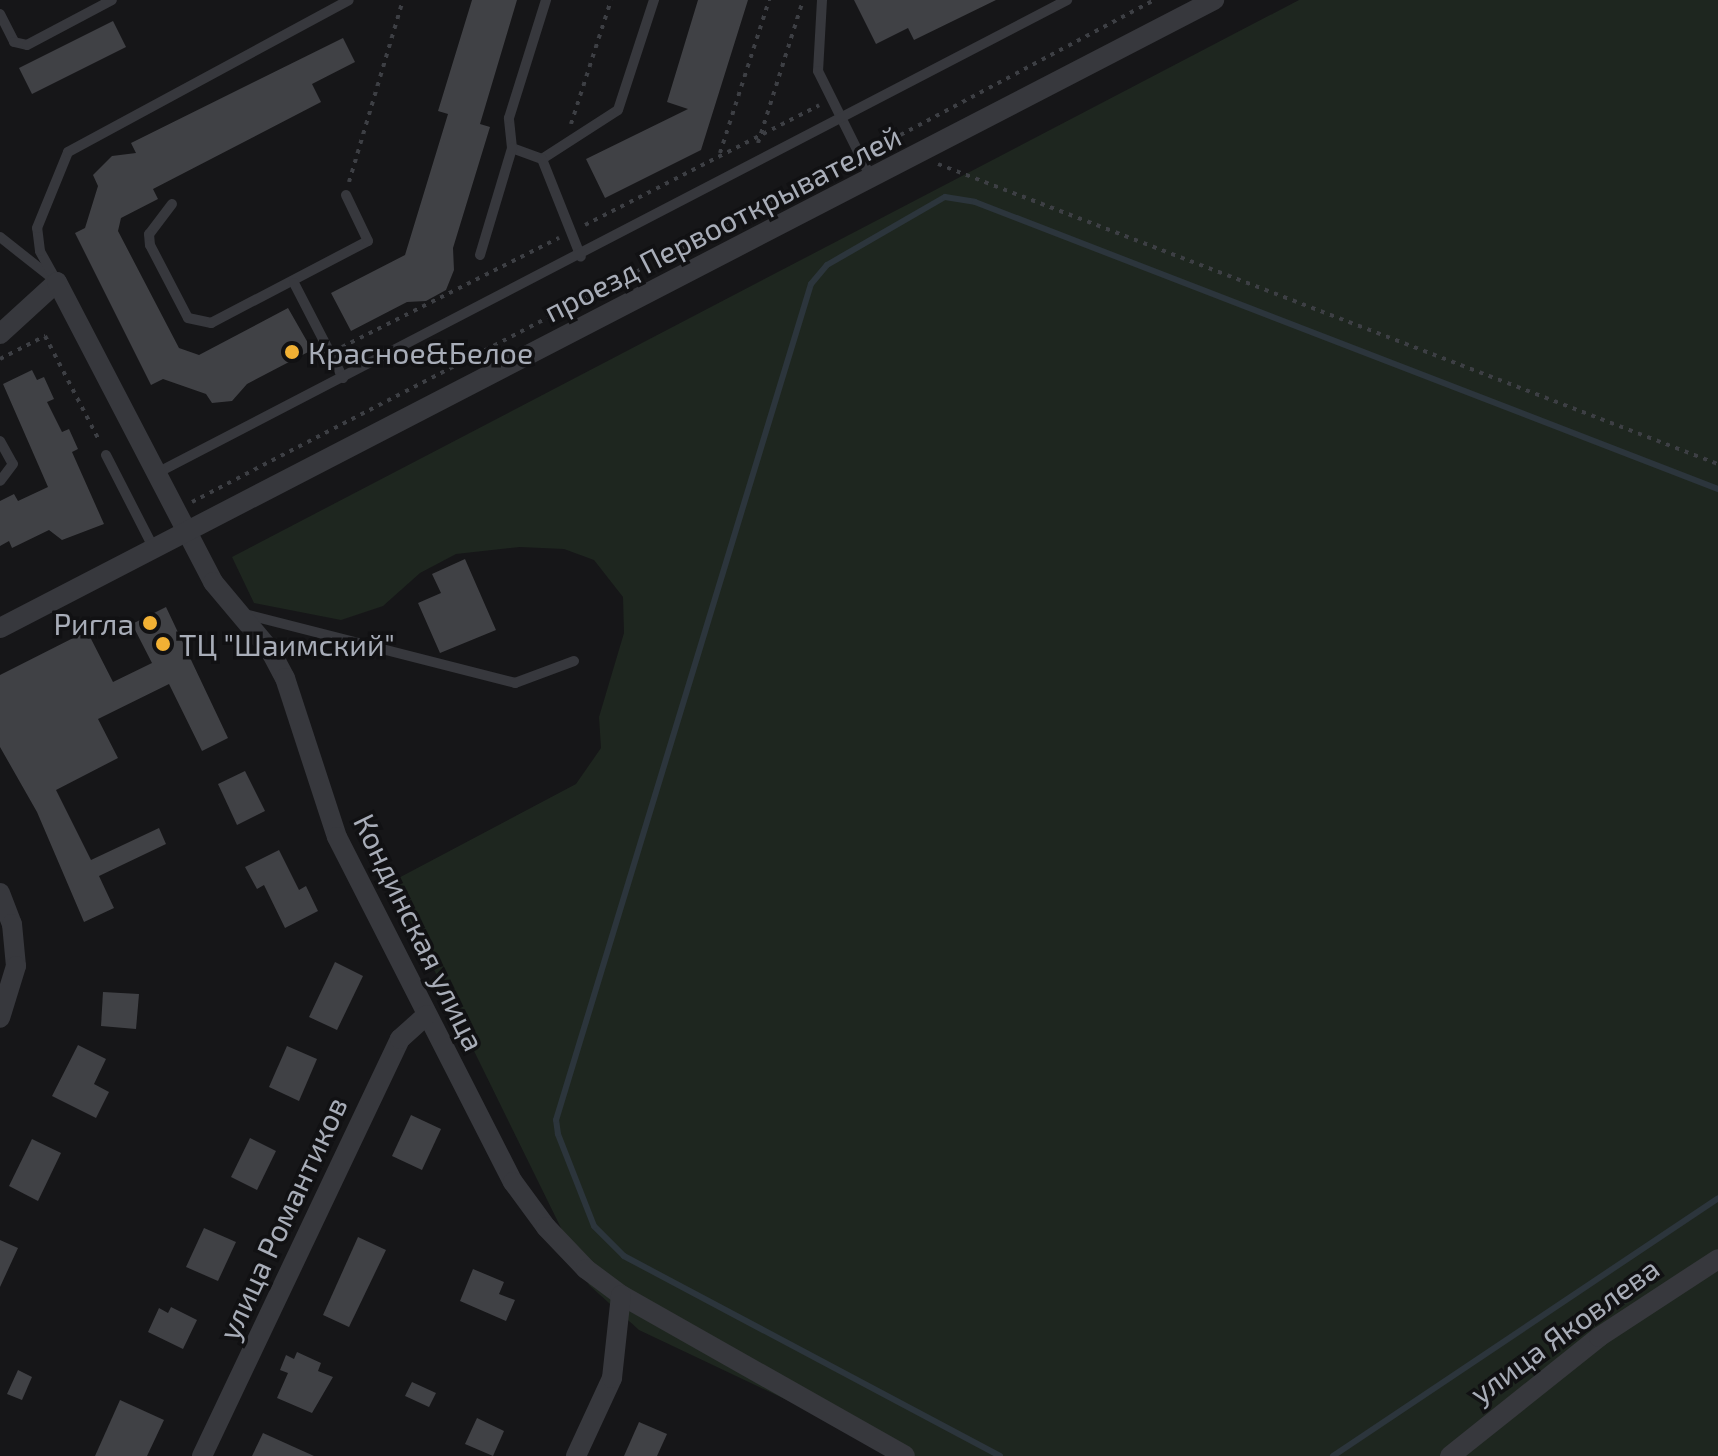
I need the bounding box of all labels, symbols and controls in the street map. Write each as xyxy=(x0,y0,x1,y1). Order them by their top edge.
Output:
street label: проезд Первооткрывателей xyxy=(537,117,907,329)
place label: Красное&Белое xyxy=(308,334,533,370)
marker: Красное&Белое xyxy=(283,343,301,361)
place label: Ригла xyxy=(53,605,134,641)
marker: Ригла xyxy=(141,614,159,632)
place label: ТЦ "Шаимский" xyxy=(179,626,395,662)
marker: ТЦ "Шаимский" xyxy=(154,635,172,653)
street label: Кондинская улица xyxy=(347,808,493,1056)
street label: улица Романтиков xyxy=(210,1091,354,1345)
street label: улица Яковлева xyxy=(1462,1249,1666,1411)

